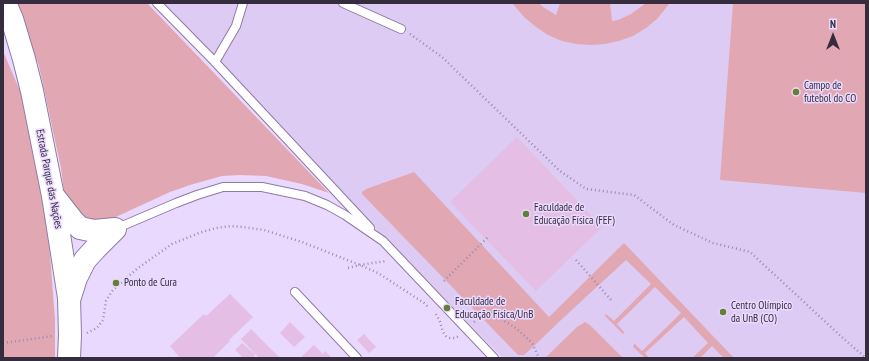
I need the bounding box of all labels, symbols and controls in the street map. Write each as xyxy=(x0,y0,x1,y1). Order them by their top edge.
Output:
north arrow xyxy=(813,16,853,56)
text: N xyxy=(830,17,836,31)
place label: Campo de futebol do CO xyxy=(804,79,856,105)
marker: Campo de futebol do CO xyxy=(791,87,801,97)
street label: Estrada Parque das Nações xyxy=(33,128,65,230)
place label: Faculdade de Educação Física (FEF) xyxy=(534,201,615,227)
marker: Faculdade de Educação Física (FEF) xyxy=(521,209,531,219)
place label: Ponto de Cura xyxy=(124,276,177,290)
marker: Ponto de Cura xyxy=(111,278,121,288)
place label: Faculdade de Educação Física/UnB xyxy=(455,295,533,321)
place label: Centro Olímpico da UnB (CO) xyxy=(731,299,792,325)
marker: Faculdade de Educação Física/UnB xyxy=(442,303,452,313)
marker: Centro Olímpico da UnB (CO) xyxy=(718,307,728,317)

